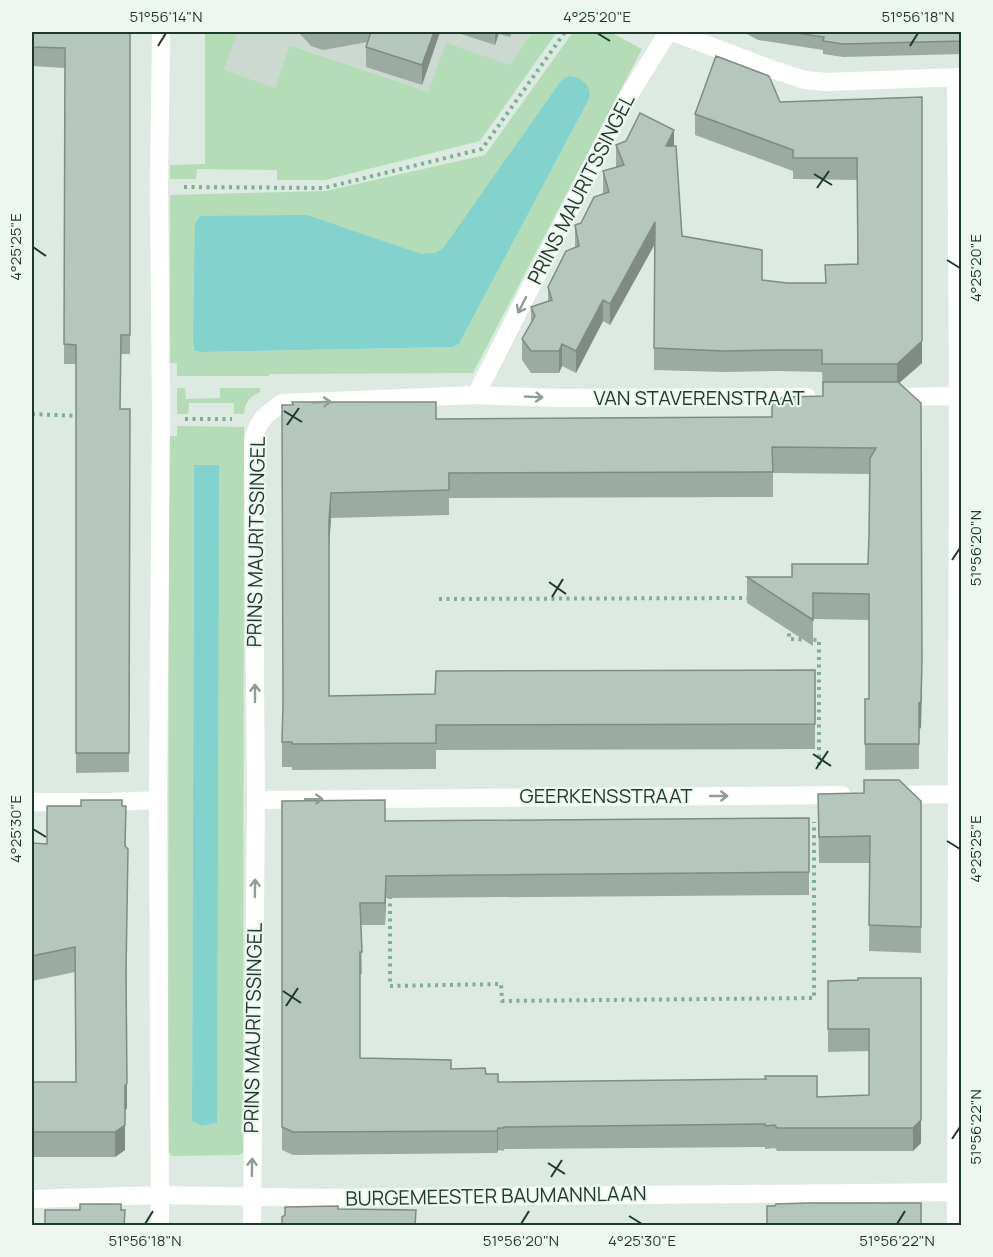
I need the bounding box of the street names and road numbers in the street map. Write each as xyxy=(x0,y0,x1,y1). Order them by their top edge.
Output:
street label: PRINS MAURITSSINGEL xyxy=(521,89,640,289)
street label: VAN STAVERENSTRAAT xyxy=(593,384,805,411)
street label: PRINS MAURITSSINGEL xyxy=(240,436,271,648)
street label: GEERKENSSTRAAT xyxy=(520,782,692,809)
street label: PRINS MAURITSSINGEL xyxy=(237,922,268,1134)
street label: BURGEMEESTER BAUMANNLAAN xyxy=(345,1179,647,1212)

